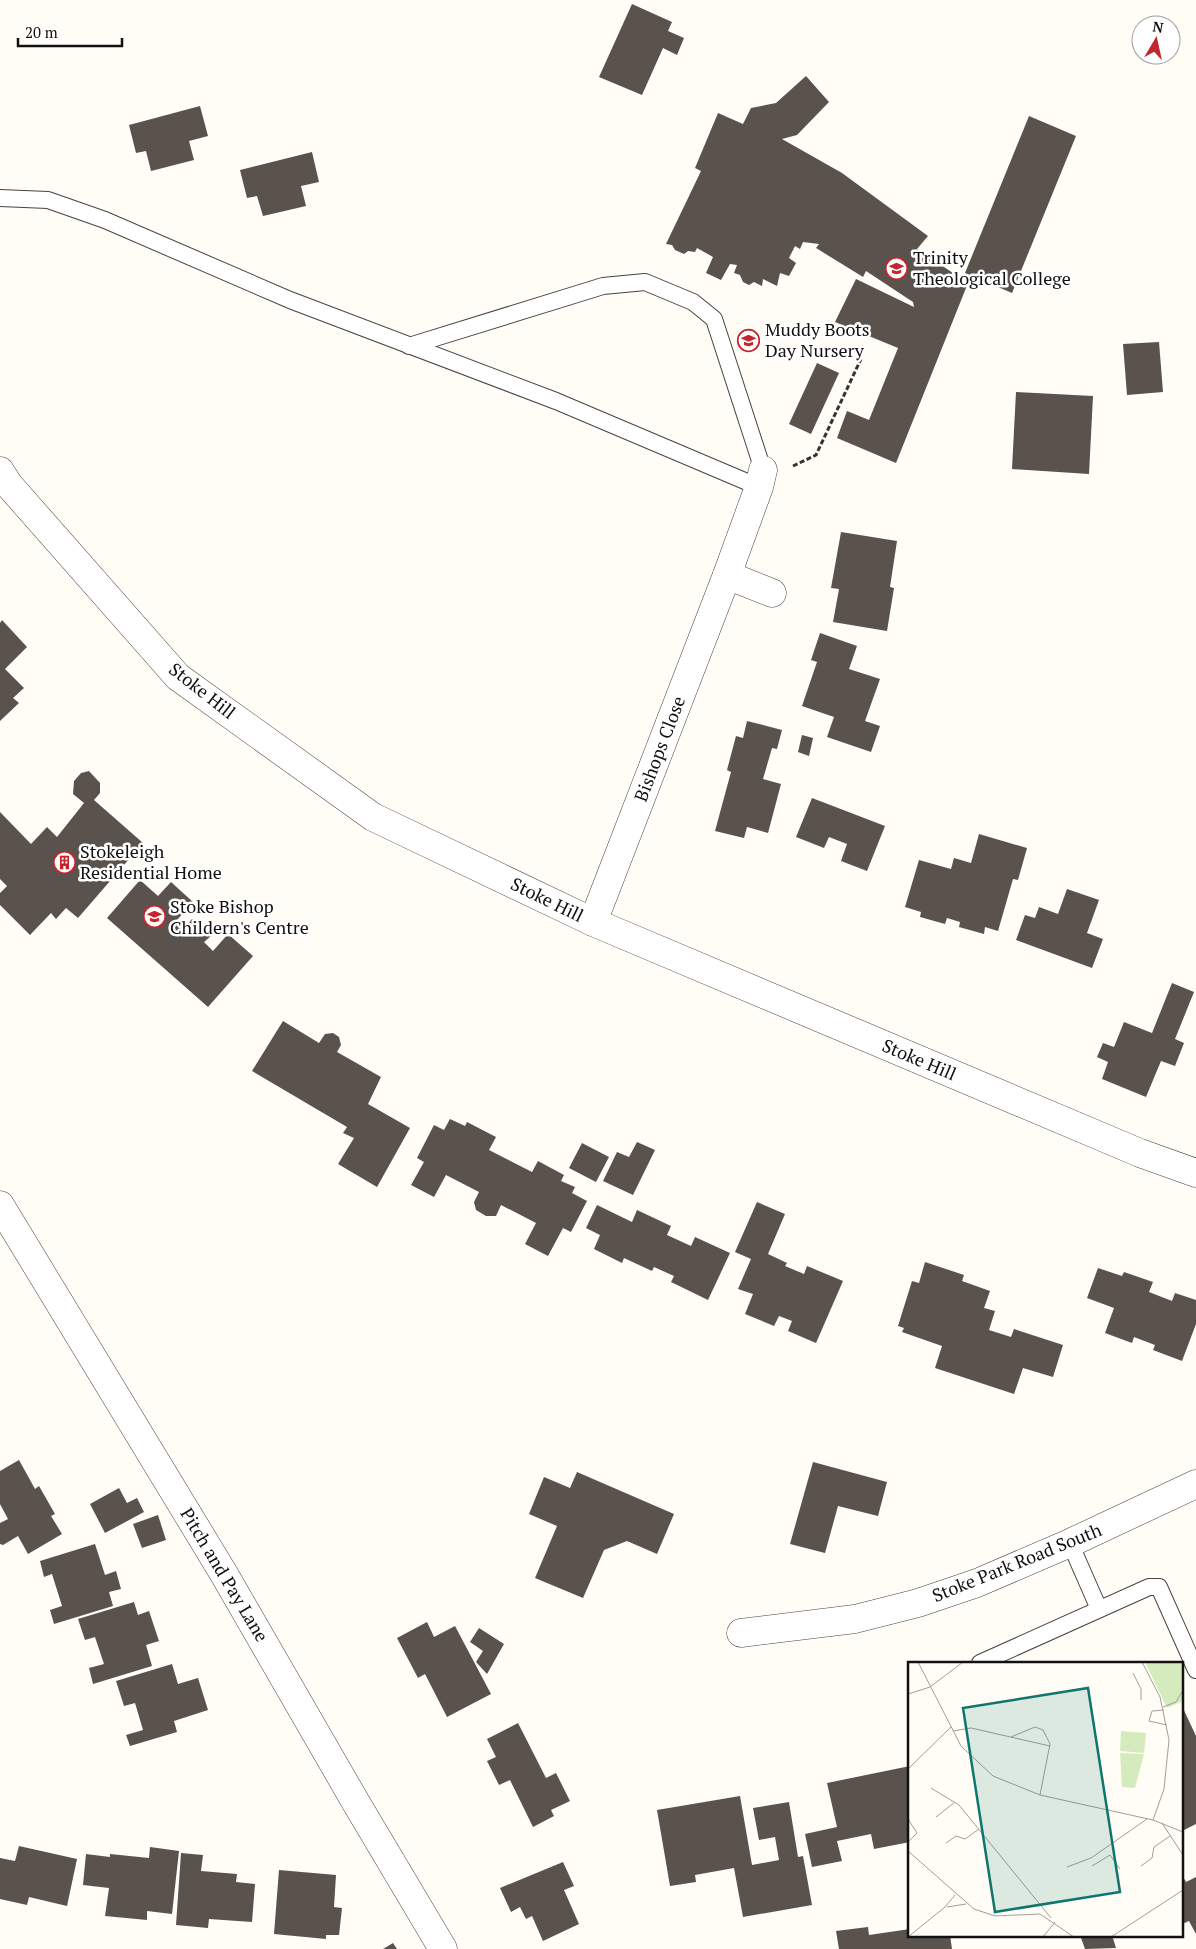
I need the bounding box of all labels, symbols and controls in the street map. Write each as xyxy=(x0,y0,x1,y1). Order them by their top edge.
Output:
scale bar xyxy=(18,15,121,47)
north arrow xyxy=(1131,15,1181,65)
text: N xyxy=(1151,16,1165,37)
text: 20 m xyxy=(25,22,58,42)
place label: Trinity Theological College xyxy=(913,245,1071,290)
school or university icon: Trinity Theological College xyxy=(885,256,909,280)
place label: Muddy Boots Day Nursery xyxy=(765,317,870,362)
school or university icon: Muddy Boots Day Nursery xyxy=(737,328,761,352)
street label: Stoke Hill xyxy=(164,657,241,724)
street label: Bishops Close xyxy=(628,693,690,805)
place label: Stokeleigh Residential Home xyxy=(80,839,222,884)
building icon: Stokeleigh Residential Home xyxy=(52,850,76,874)
street label: Stoke Hill xyxy=(507,871,588,927)
place label: Stoke Bishop Childern's Centre xyxy=(170,894,309,939)
school or university icon: Stoke Bishop Childern's Centre xyxy=(142,905,166,929)
street label: Stoke Hill xyxy=(879,1033,960,1085)
street label: Pitch and Pay Lane xyxy=(175,1503,274,1646)
street label: Stoke Park Road South xyxy=(928,1517,1105,1607)
inset map xyxy=(908,1662,1184,1936)

